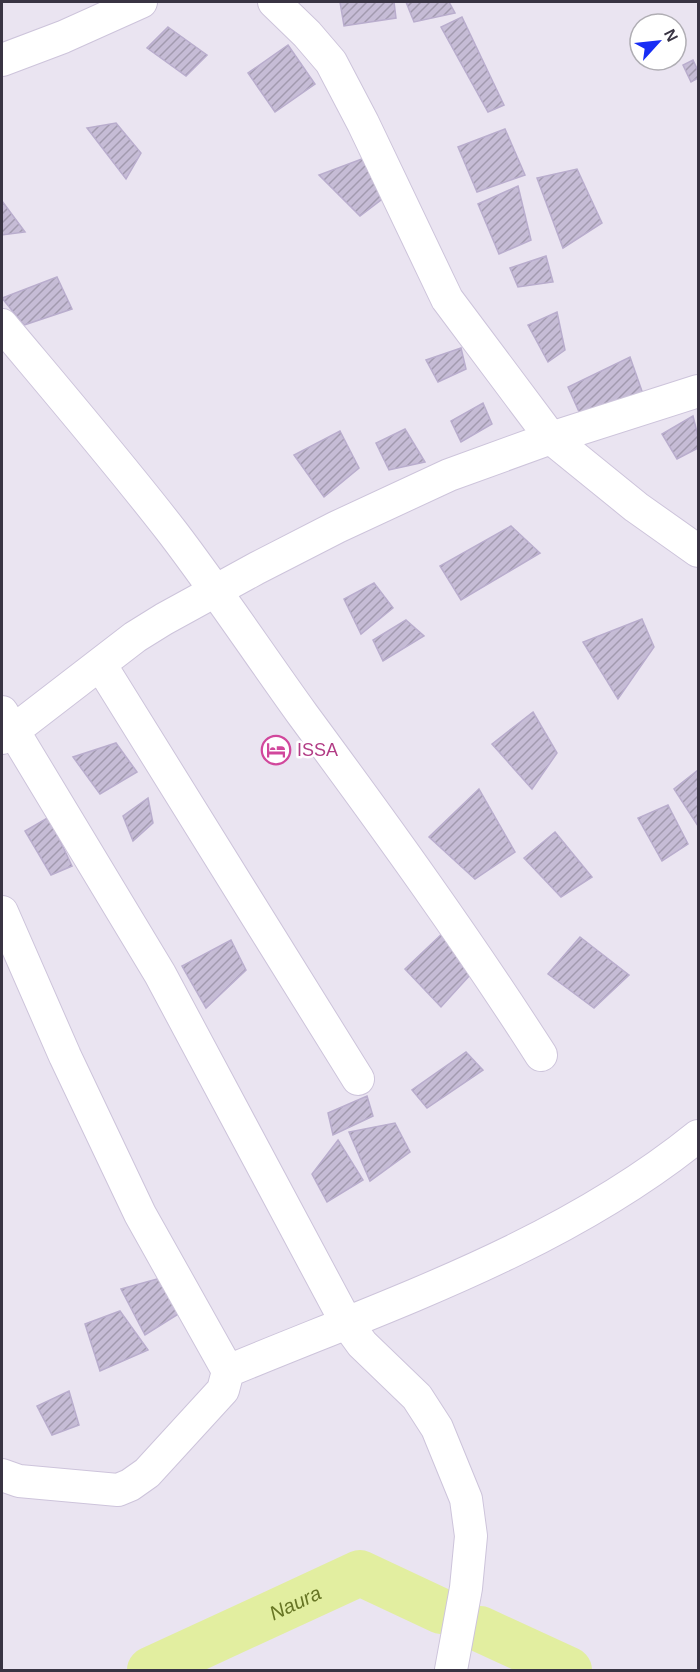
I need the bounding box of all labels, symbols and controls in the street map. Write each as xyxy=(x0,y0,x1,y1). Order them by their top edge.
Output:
north arrow xyxy=(628,12,688,72)
text: N xyxy=(661,26,681,44)
hotel icon: ISSA xyxy=(260,734,292,766)
place label: ISSA xyxy=(297,740,338,760)
water label: Naura xyxy=(266,1581,325,1624)

